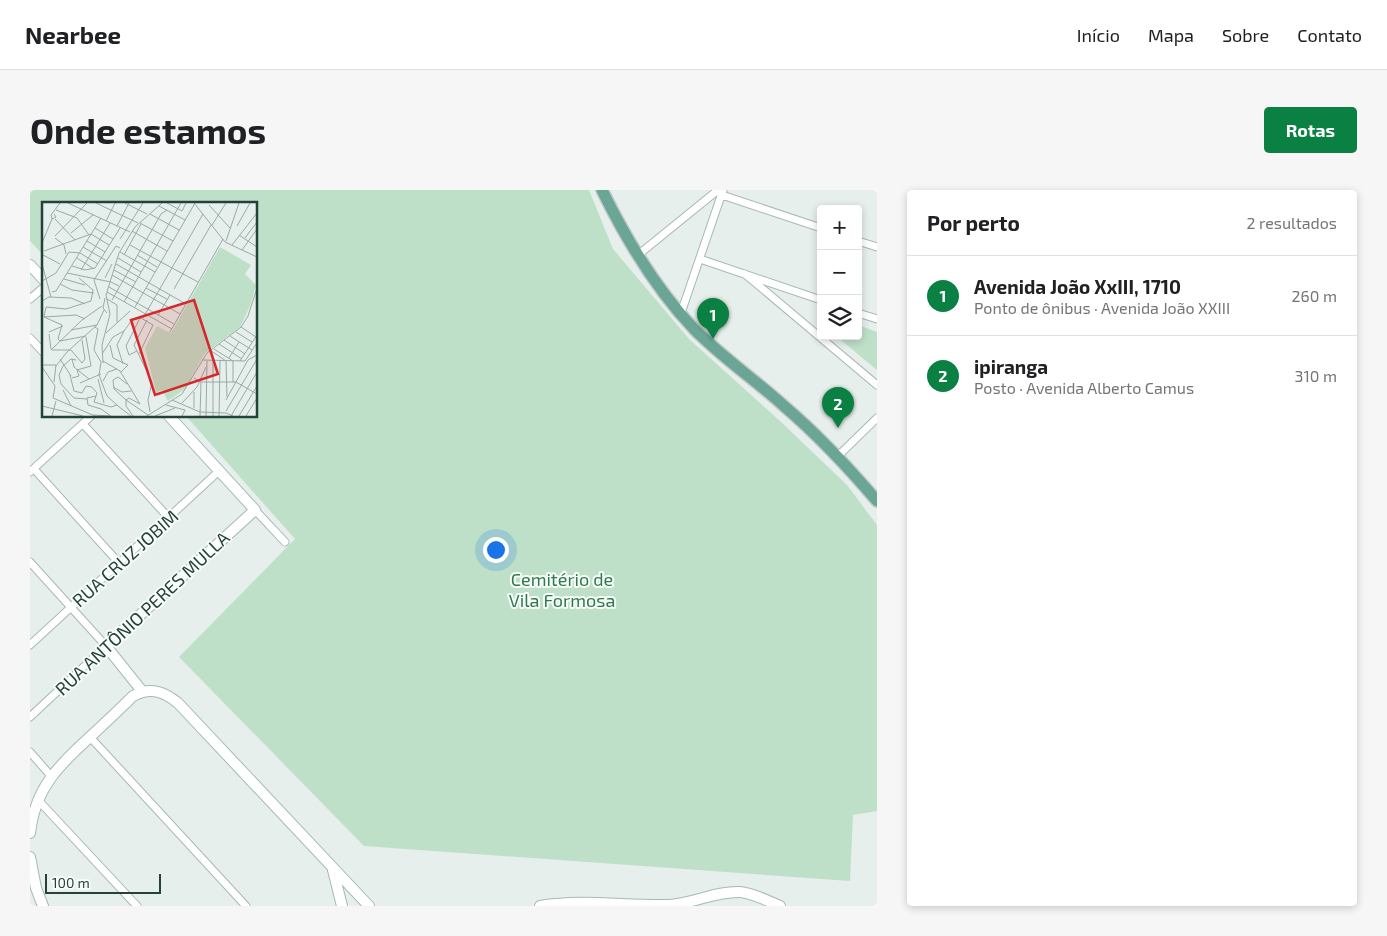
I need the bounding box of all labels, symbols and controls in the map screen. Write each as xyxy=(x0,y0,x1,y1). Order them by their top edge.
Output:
text: Nearbee xyxy=(25,20,121,49)
text: Início xyxy=(1077,24,1120,46)
text: Mapa xyxy=(1148,24,1194,46)
text: Sobre xyxy=(1222,24,1269,46)
text: Contato xyxy=(1297,24,1362,46)
button: Rotas xyxy=(1264,107,1357,153)
text: Onde estamos xyxy=(30,109,266,151)
inset map xyxy=(42,202,258,418)
map controls xyxy=(817,205,862,340)
button: + xyxy=(817,205,862,250)
text: Por perto xyxy=(927,210,1020,235)
text: 2 resultados xyxy=(1246,213,1337,232)
button: − xyxy=(817,250,862,295)
text: Avenida João XxIII, 1710 xyxy=(974,275,1181,298)
text: 1 xyxy=(940,286,946,305)
text: 260 m xyxy=(1292,286,1337,305)
button: layers xyxy=(817,295,862,340)
pin: 1 xyxy=(697,298,729,339)
text: Ponto de ônibus · Avenida João XXIII xyxy=(974,298,1230,317)
text: ipiranga xyxy=(974,355,1048,378)
text: 2 xyxy=(938,366,948,385)
text: 310 m xyxy=(1295,366,1337,385)
text: Posto · Avenida Alberto Camus xyxy=(974,378,1194,397)
pin: 2 xyxy=(822,387,854,428)
street label: RUA CRUZ JOBIM xyxy=(68,505,182,611)
street label: RUA ANTÔNIO PERES MULLA xyxy=(50,526,234,700)
your location xyxy=(483,537,509,563)
park label: Cemitério de Vila Formosa xyxy=(509,568,615,611)
scale bar xyxy=(45,871,161,894)
text: 100 m xyxy=(52,874,90,891)

